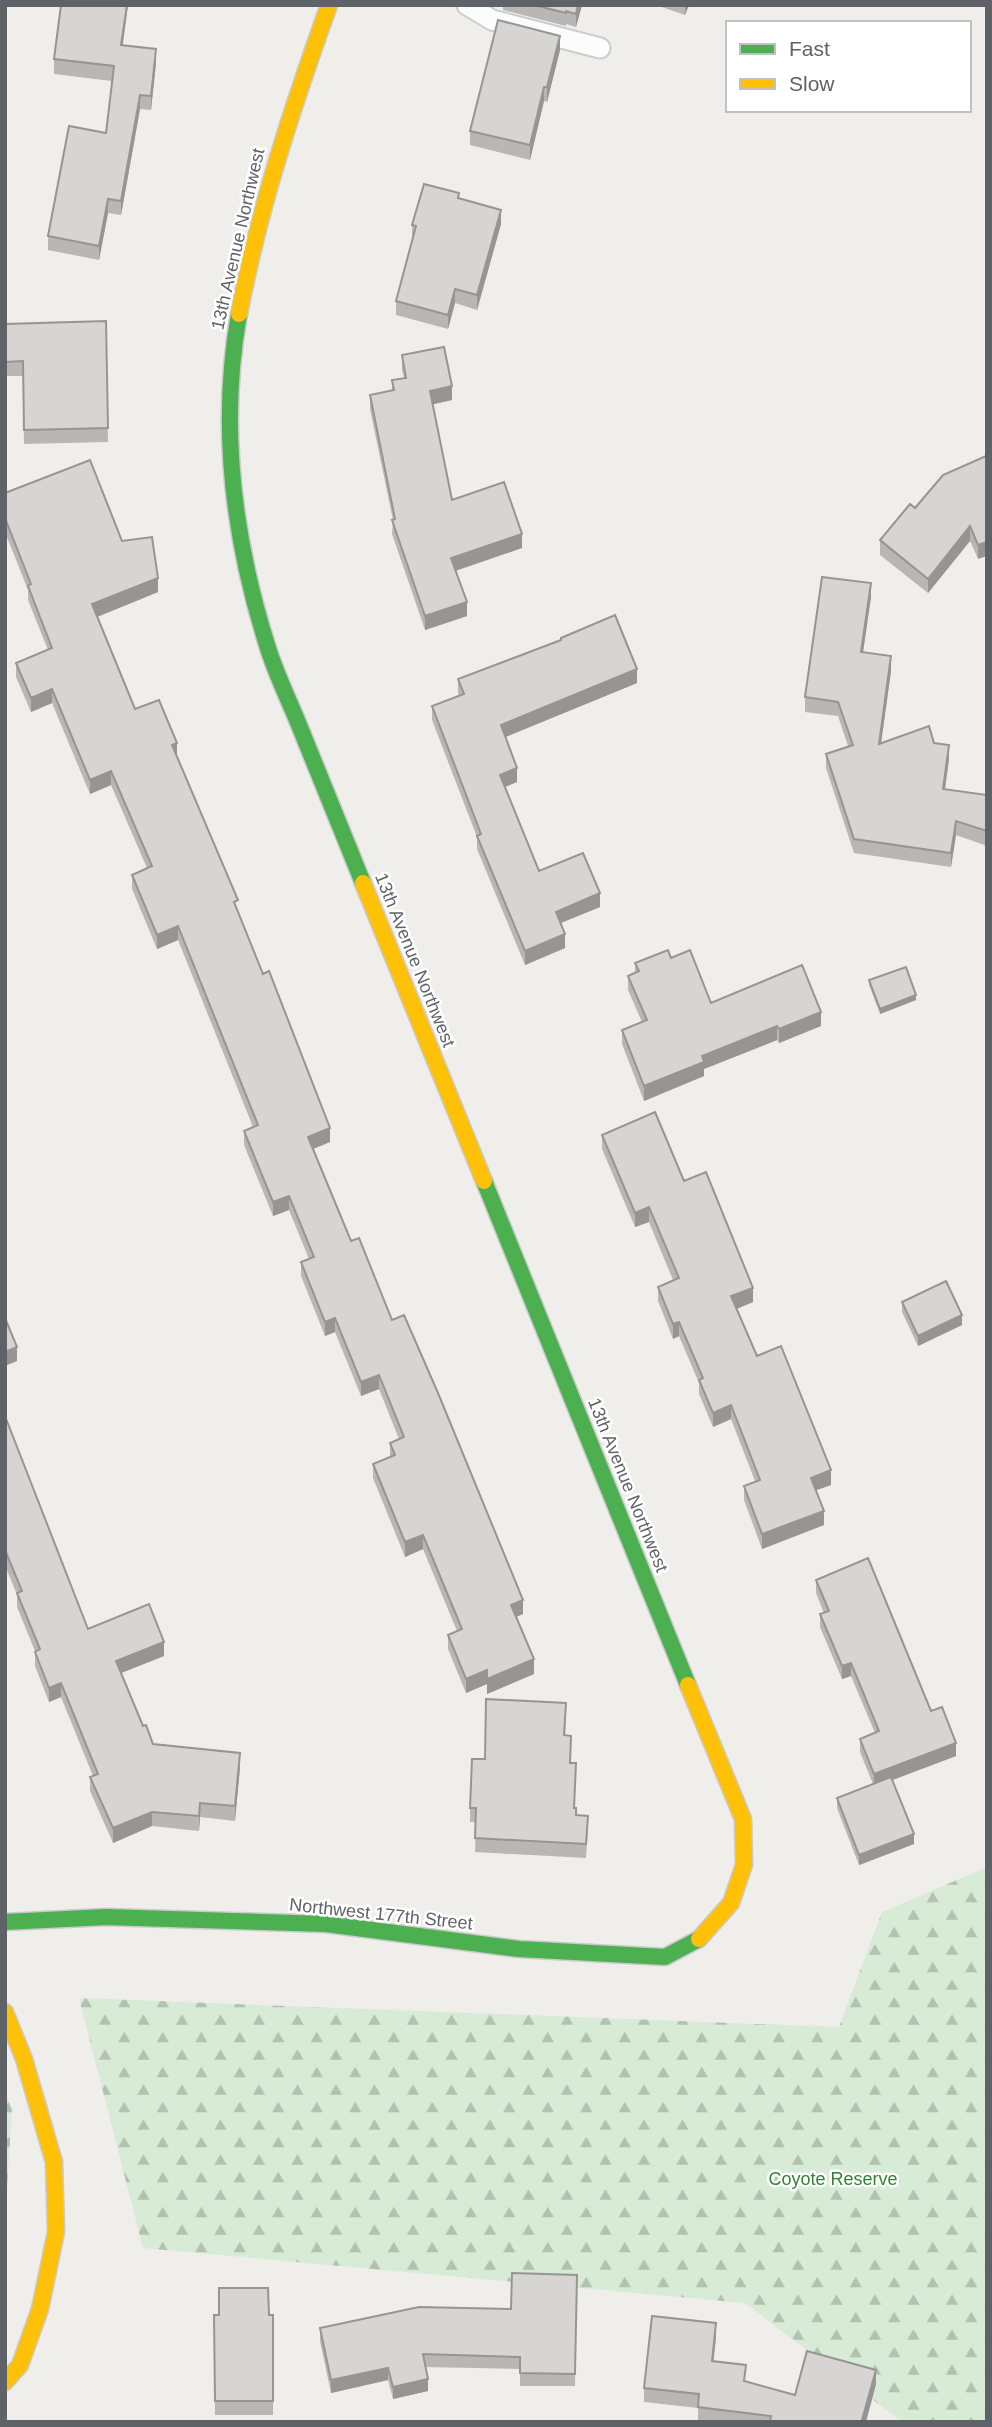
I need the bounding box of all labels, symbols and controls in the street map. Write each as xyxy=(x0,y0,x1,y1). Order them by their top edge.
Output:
legend xyxy=(726,21,971,112)
text: Fast xyxy=(789,37,830,60)
text: Slow xyxy=(789,72,835,95)
street label: 13th Avenue Northwest xyxy=(207,146,269,332)
street label: 13th Avenue Northwest xyxy=(371,870,459,1050)
street label: 13th Avenue Northwest xyxy=(584,1395,672,1575)
street label: Northwest 177th Street xyxy=(288,1894,474,1934)
park label: Coyote Reserve xyxy=(768,2169,898,2189)

